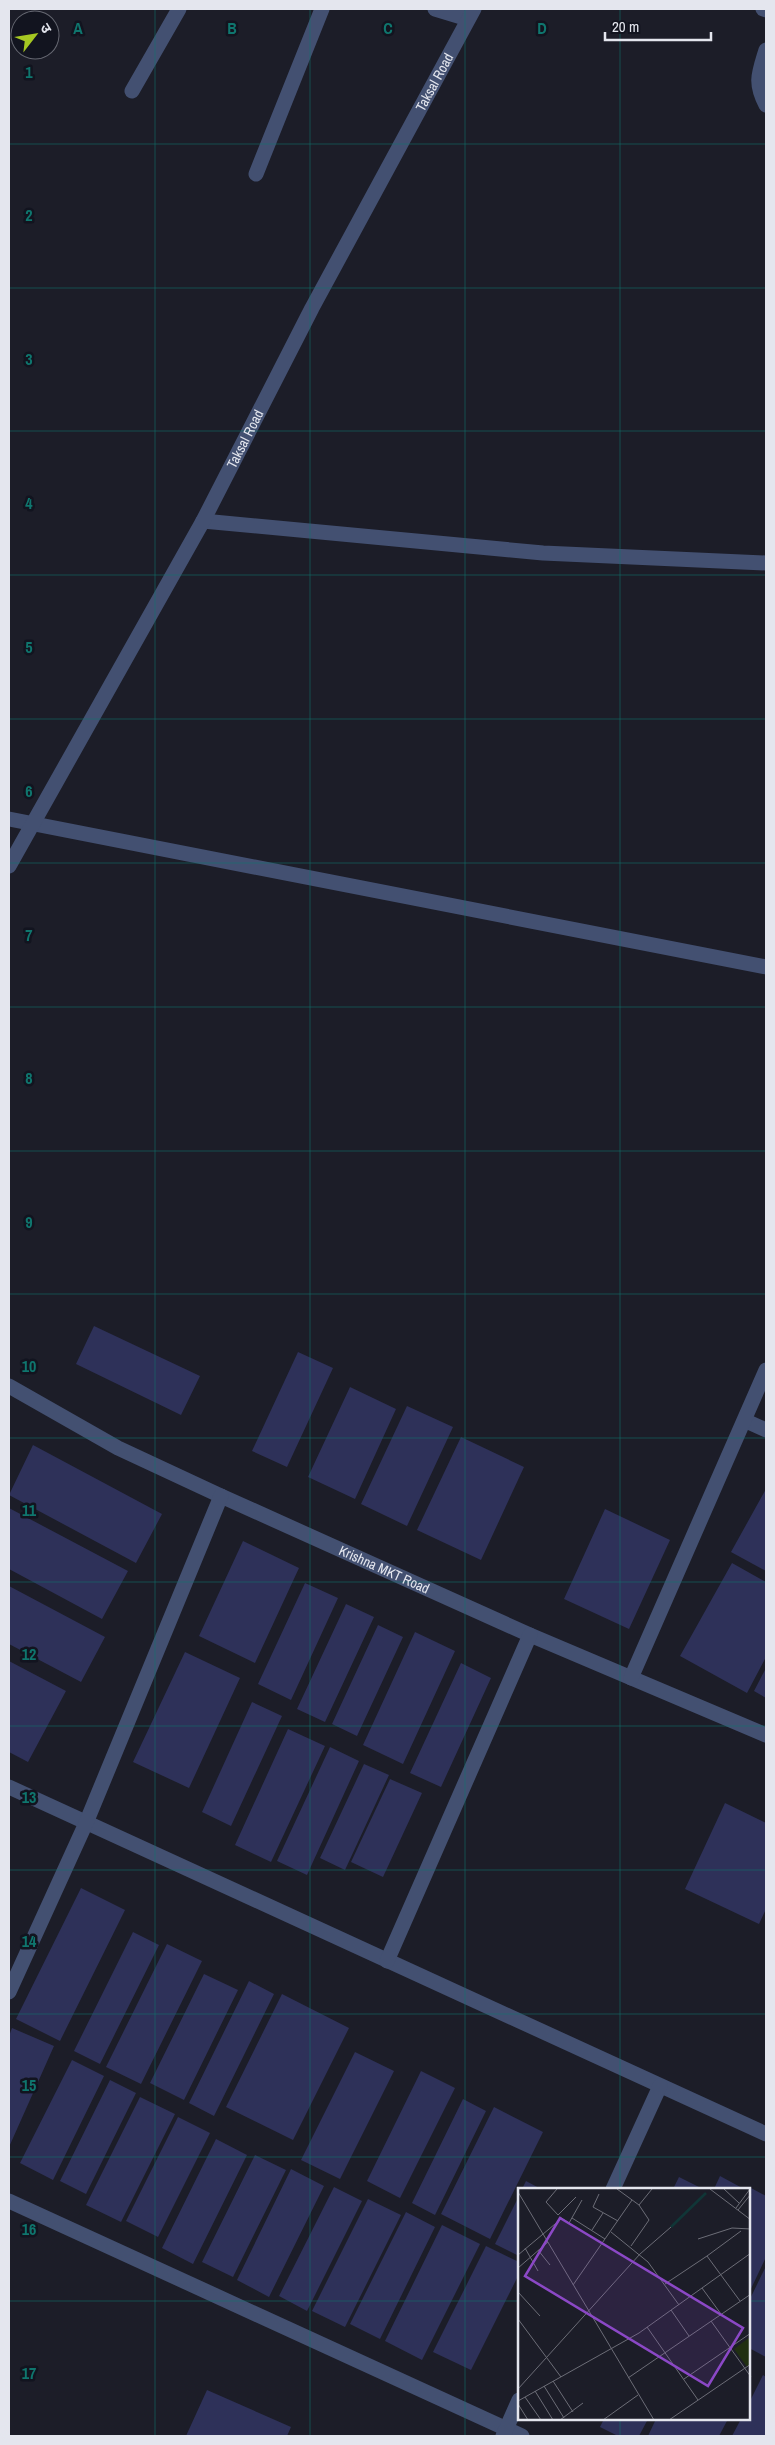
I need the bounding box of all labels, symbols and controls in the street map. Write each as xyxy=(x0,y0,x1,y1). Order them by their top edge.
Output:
north arrow xyxy=(10,10,60,60)
scale bar xyxy=(605,10,711,42)
text: 20 m xyxy=(612,16,639,37)
text: A xyxy=(73,17,83,39)
text: B xyxy=(227,17,237,39)
text: C xyxy=(383,17,393,39)
text: D xyxy=(537,17,547,39)
text: उ xyxy=(36,20,56,37)
street label: Taksal Road xyxy=(411,50,457,114)
text: 1 xyxy=(25,61,33,83)
text: 2 xyxy=(25,204,33,226)
text: 3 xyxy=(25,348,33,370)
street label: Taksal Road xyxy=(223,407,267,471)
text: 4 xyxy=(25,492,33,514)
text: 5 xyxy=(25,636,33,658)
text: 6 xyxy=(25,780,33,802)
text: 7 xyxy=(25,924,33,946)
text: 8 xyxy=(25,1067,33,1089)
text: 9 xyxy=(25,1211,33,1233)
text: 10 xyxy=(22,1355,36,1377)
text: 11 xyxy=(22,1499,37,1521)
street label: Krishna MKT Road xyxy=(336,1541,432,1598)
text: 12 xyxy=(22,1643,36,1665)
text: 13 xyxy=(22,1786,36,1808)
text: 14 xyxy=(22,1930,37,1952)
text: 15 xyxy=(22,2074,36,2096)
inset map xyxy=(518,2188,750,2420)
text: 16 xyxy=(22,2218,36,2240)
text: 17 xyxy=(22,2362,36,2384)

